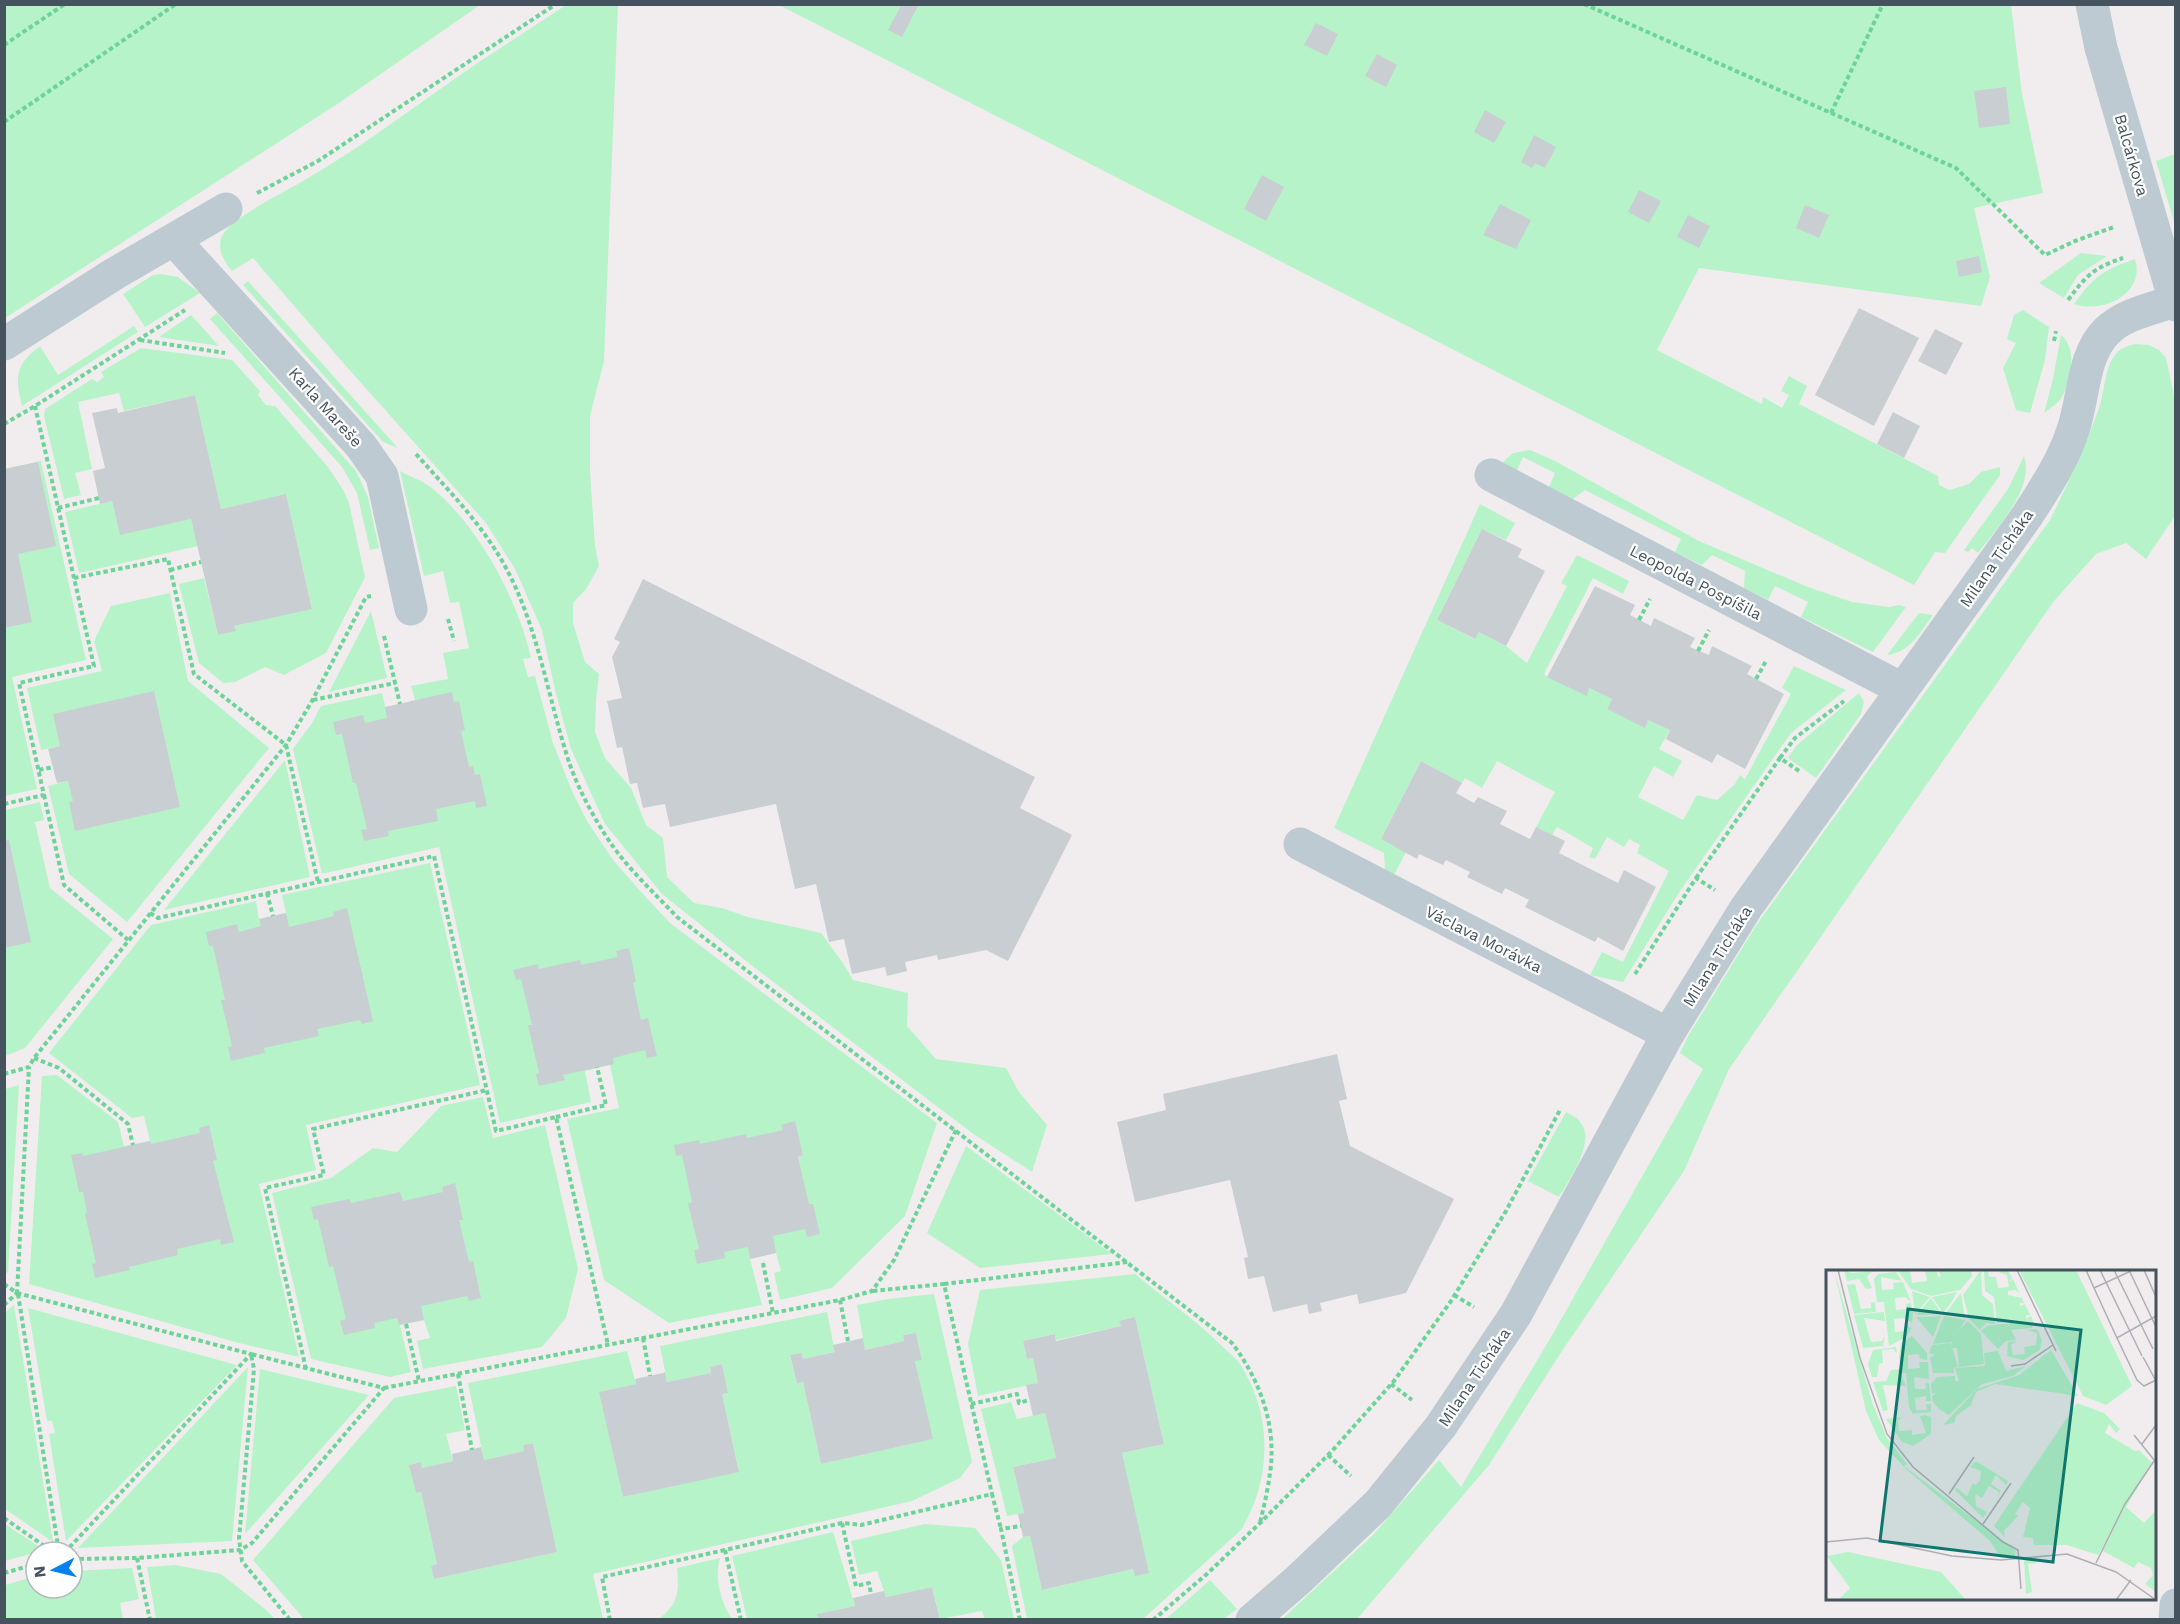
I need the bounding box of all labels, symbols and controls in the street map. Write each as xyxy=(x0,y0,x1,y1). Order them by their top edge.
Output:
street label: Balcárkova xyxy=(2111,112,2152,198)
street label: Karla Mareše xyxy=(285,364,366,451)
street label: Milana Ticháka xyxy=(1956,506,2037,611)
street label: Leopolda Pospíšila xyxy=(1627,541,1765,624)
street label: Václava Morávka xyxy=(1422,902,1545,977)
street label: Milana Ticháka xyxy=(1679,902,1756,1010)
inset map xyxy=(1826,1270,2156,1600)
street label: Milana Ticháka xyxy=(1434,1324,1514,1430)
north arrow xyxy=(24,1540,84,1600)
text: N xyxy=(29,1565,50,1579)

